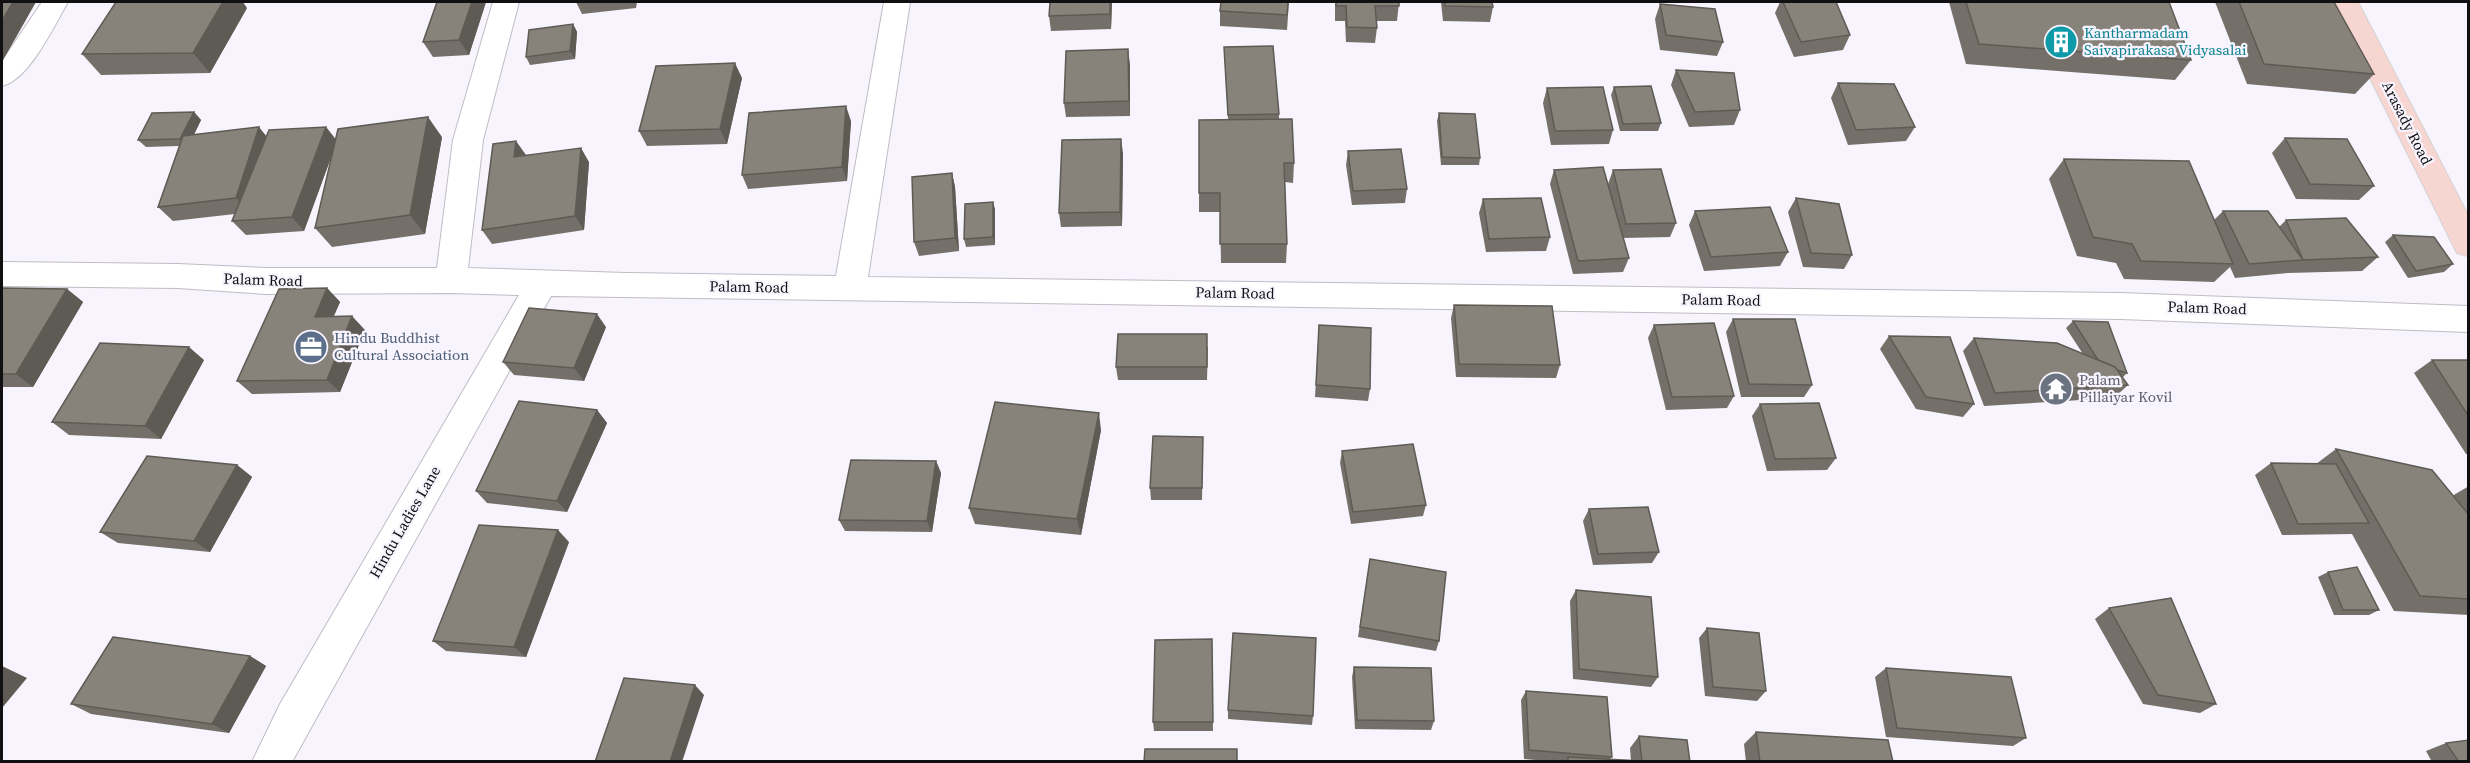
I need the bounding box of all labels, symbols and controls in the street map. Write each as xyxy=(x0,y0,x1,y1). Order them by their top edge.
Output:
place label: Kantharmadam Saivapirakasa Vidyasalai xyxy=(2084,22,2246,60)
building icon: Kantharmadam Saivapirakasa Vidyasalai xyxy=(2043,24,2079,60)
street label: Arasady Road xyxy=(2377,77,2438,169)
street label: Palam Road xyxy=(223,268,304,291)
street label: Palam Road xyxy=(709,275,789,298)
street label: Palam Road xyxy=(1195,281,1275,304)
street label: Palam Road xyxy=(1681,288,1761,311)
street label: Palam Road xyxy=(2167,296,2248,319)
place label: Hindu Buddhist Cultural Association xyxy=(334,327,469,365)
office icon: Hindu Buddhist Cultural Association xyxy=(293,329,329,365)
place label: Palam Pillaiyar Kovil xyxy=(2079,369,2173,407)
temple icon: Palam Pillaiyar Kovil xyxy=(2038,371,2074,407)
street label: Hindu Ladies Lane xyxy=(364,461,445,582)

